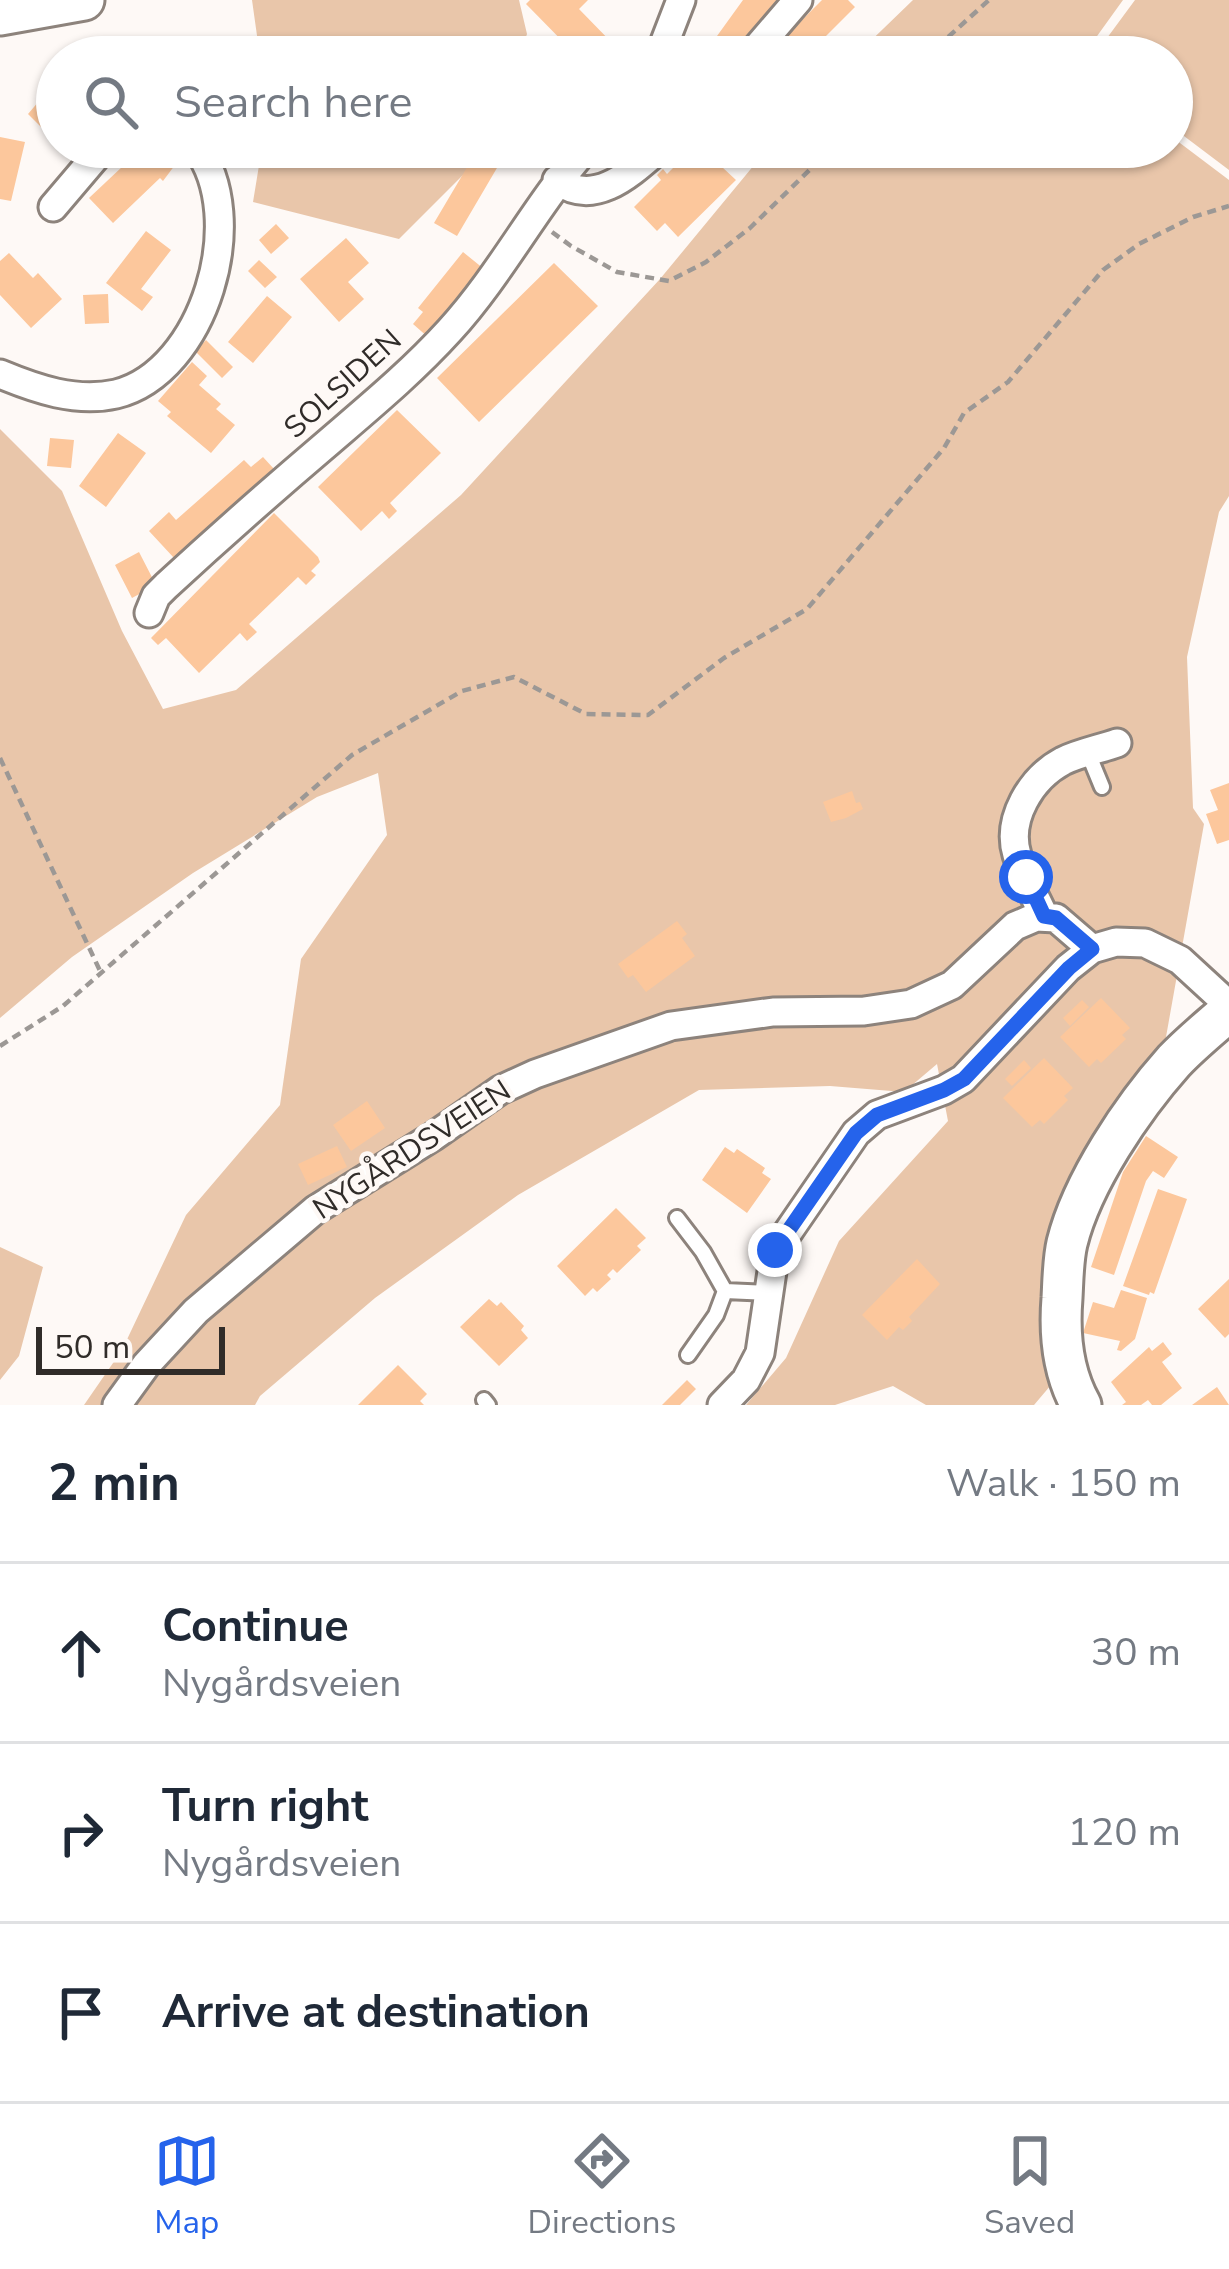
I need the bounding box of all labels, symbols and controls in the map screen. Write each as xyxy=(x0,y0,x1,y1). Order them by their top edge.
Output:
search box xyxy=(36,36,1193,168)
icon: search xyxy=(78,69,144,135)
text: Search here xyxy=(174,72,413,133)
street label: SOLSIDEN xyxy=(275,320,411,448)
route start xyxy=(999,850,1053,904)
street label: NYGÅRDSVEIEN xyxy=(305,1070,519,1229)
route end xyxy=(748,1223,802,1277)
scale bar xyxy=(36,1321,225,1374)
text: 50 m xyxy=(54,1325,130,1370)
text: 2 min xyxy=(48,1448,180,1518)
text: Walk · 150 m xyxy=(946,1457,1181,1510)
text: Continue xyxy=(162,1596,349,1657)
icon: ahead xyxy=(48,1620,114,1686)
text: 30 m xyxy=(1091,1626,1181,1679)
text: Nygårdsveien xyxy=(162,1657,401,1710)
text: Turn right xyxy=(162,1776,369,1837)
icon: right xyxy=(48,1800,114,1866)
text: 120 m xyxy=(1067,1806,1181,1859)
text: Nygårdsveien xyxy=(162,1837,401,1890)
icon: arrive xyxy=(48,1980,114,2046)
text: Arrive at destination xyxy=(162,1982,590,2043)
tab: Map xyxy=(154,2128,220,2245)
tab: Directions xyxy=(528,2128,676,2245)
tab: Saved xyxy=(984,2128,1075,2245)

